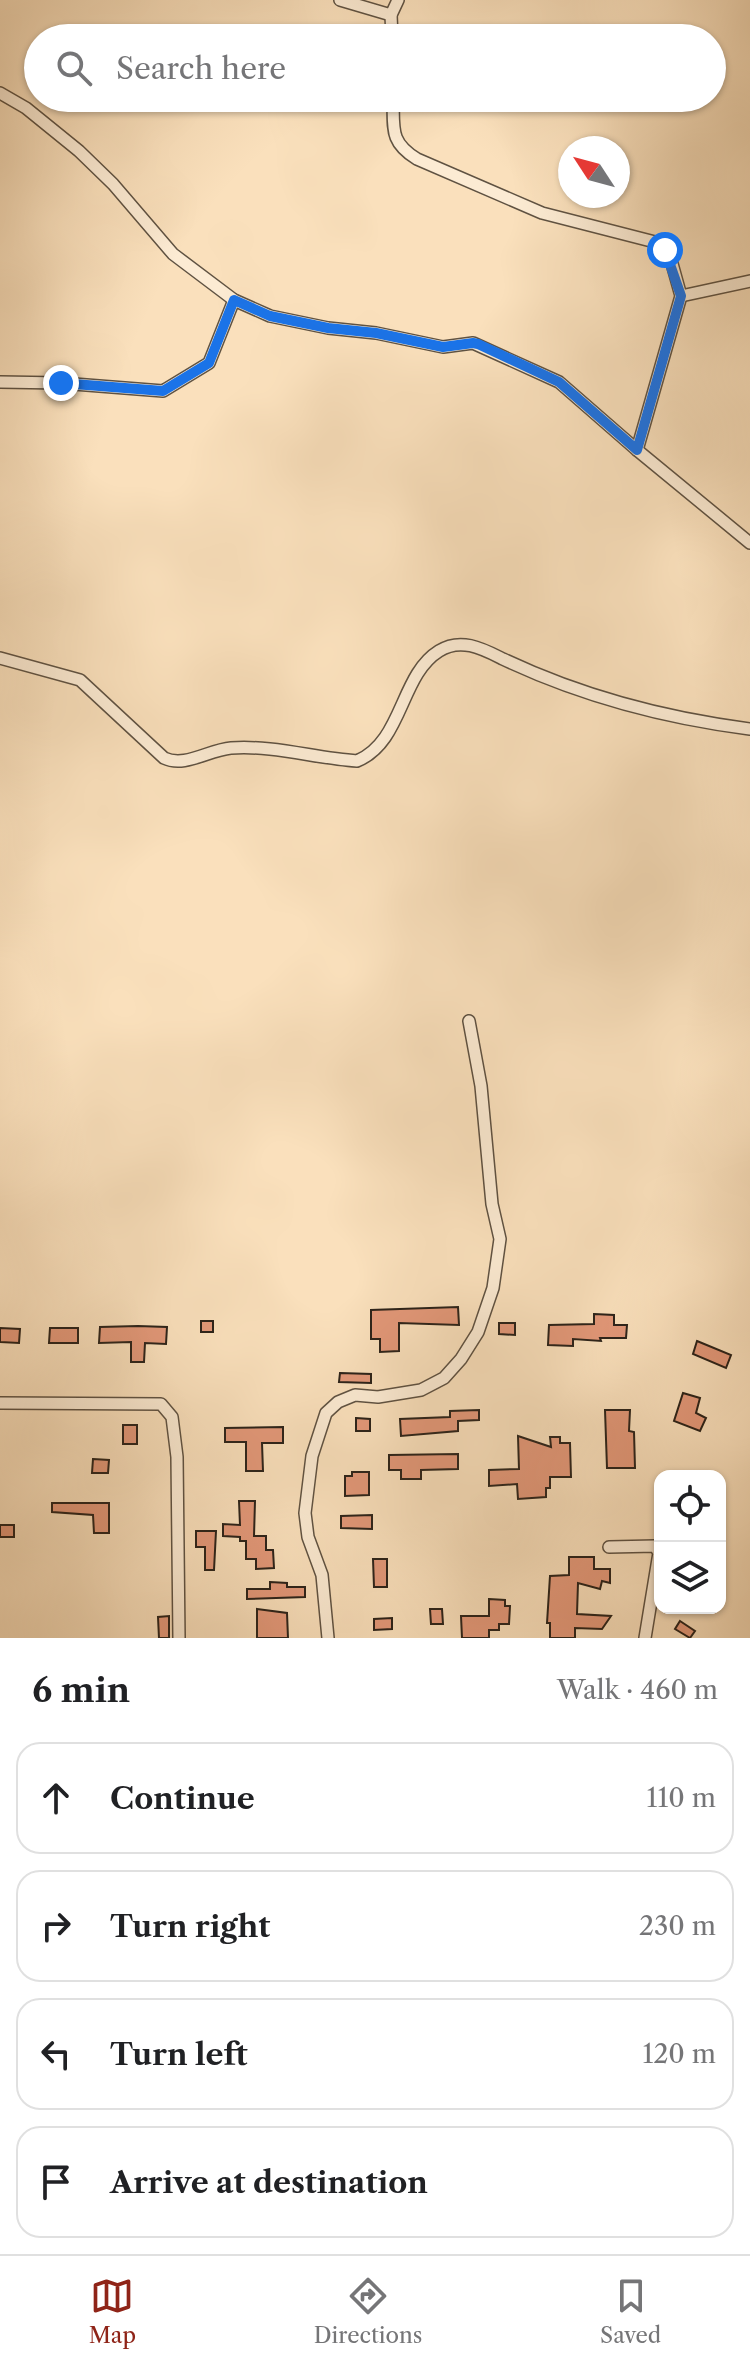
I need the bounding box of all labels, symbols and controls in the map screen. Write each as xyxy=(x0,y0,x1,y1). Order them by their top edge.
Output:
search box xyxy=(24,24,726,112)
icon: search xyxy=(52,46,96,90)
text: Search here xyxy=(116,50,286,87)
north arrow xyxy=(558,136,630,208)
route start xyxy=(647,232,683,268)
route end xyxy=(43,365,79,401)
map controls xyxy=(654,1470,726,1614)
button: locate xyxy=(654,1470,726,1542)
button: layers xyxy=(654,1542,726,1614)
text: 6 min xyxy=(32,1669,130,1711)
text: Walk · 460 m xyxy=(557,1674,718,1706)
icon: ahead xyxy=(34,1776,78,1820)
text: Continue xyxy=(110,1780,255,1817)
text: 110 m xyxy=(647,1782,716,1814)
icon: right xyxy=(34,1904,78,1948)
text: Turn right xyxy=(110,1908,270,1945)
text: 230 m xyxy=(639,1910,716,1942)
icon: left xyxy=(34,2032,78,2076)
text: Turn left xyxy=(110,2036,247,2073)
text: 120 m xyxy=(642,2038,716,2070)
icon: arrive xyxy=(34,2160,78,2204)
text: Arrive at destination xyxy=(110,2164,428,2201)
tab: Map xyxy=(89,2274,136,2349)
tab: Directions xyxy=(314,2274,422,2349)
tab: Saved xyxy=(600,2274,661,2349)

